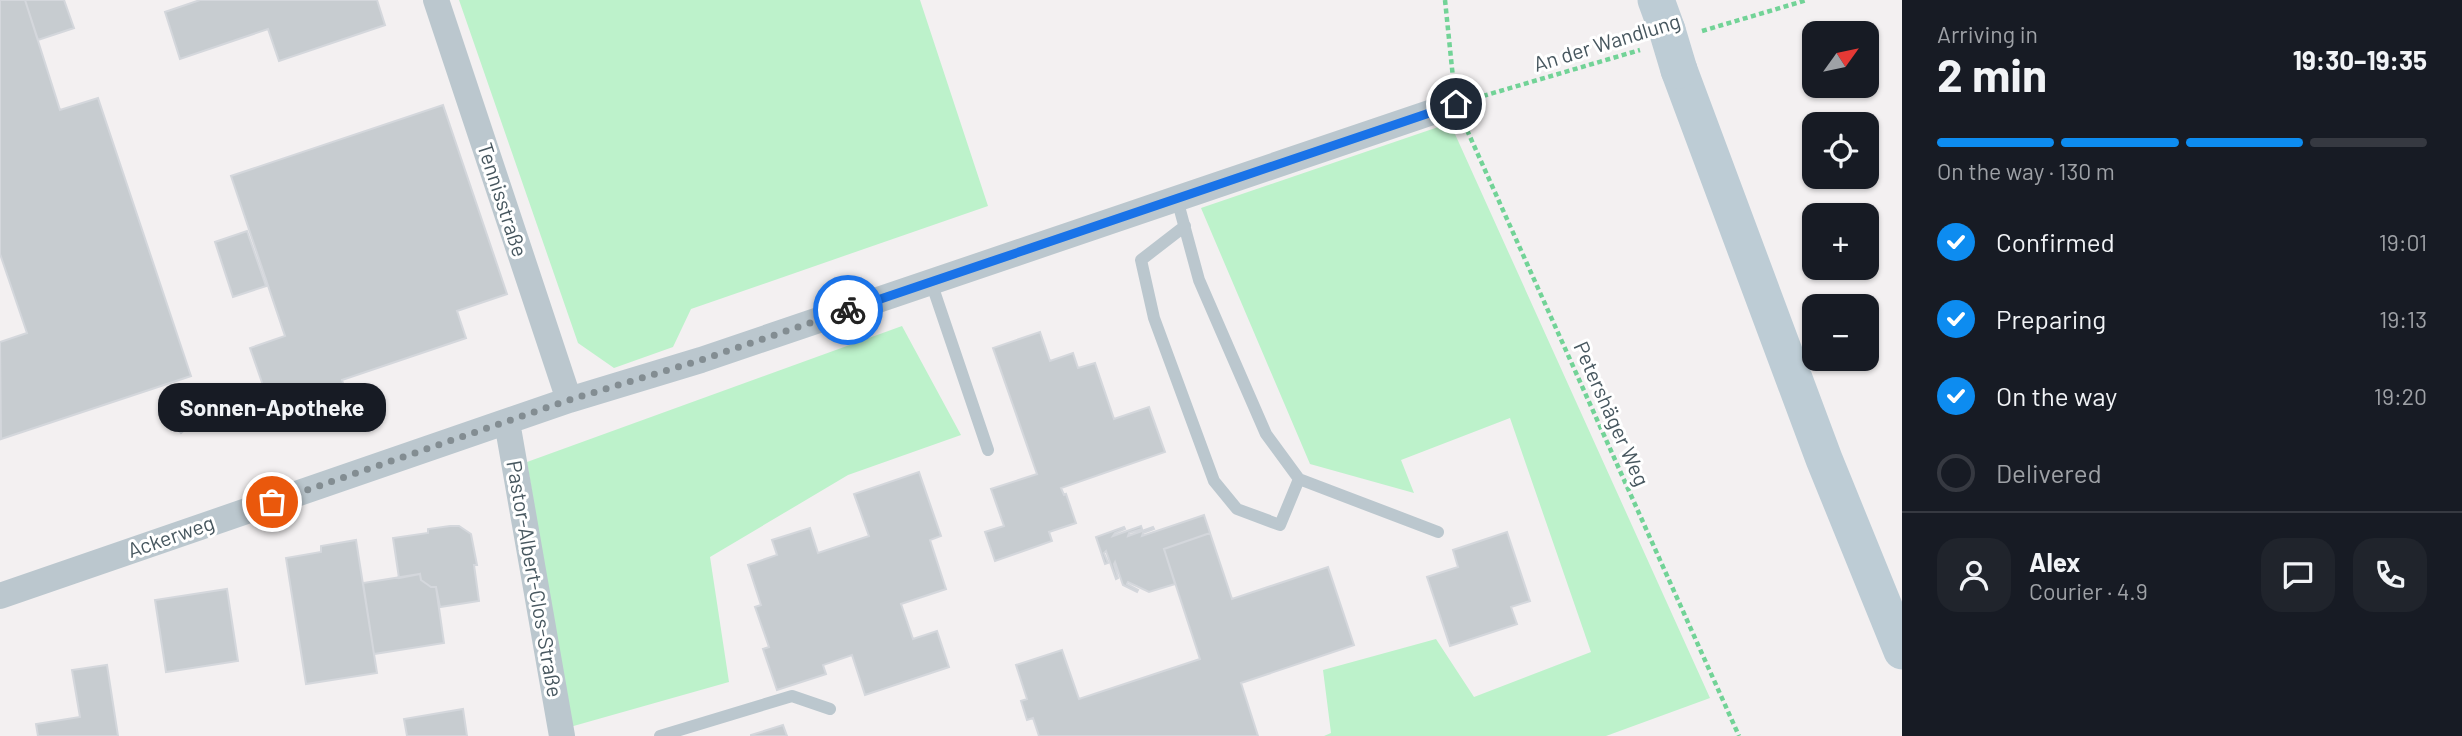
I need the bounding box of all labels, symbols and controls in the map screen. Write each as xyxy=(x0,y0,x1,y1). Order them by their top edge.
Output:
street label: An der Wandlung xyxy=(1530,7,1683,76)
text: Arriving in xyxy=(1937,20,2038,48)
north arrow xyxy=(1802,21,1880,98)
map controls xyxy=(1802,21,1879,371)
text: 19:30–19:35 xyxy=(2293,44,2427,75)
text: 2 min xyxy=(1937,46,2047,101)
pin xyxy=(1426,74,1486,134)
icon: home xyxy=(1437,85,1475,123)
button: locate xyxy=(1802,112,1879,189)
street label: Tennisstraße xyxy=(473,139,534,260)
text: On the way · 130 m xyxy=(1937,157,2115,185)
button: + xyxy=(1802,203,1879,280)
icon: check xyxy=(1937,223,1975,261)
text: Confirmed xyxy=(1996,226,2115,257)
text: 19:01 xyxy=(2379,228,2427,256)
courier xyxy=(813,275,883,345)
icon: bike xyxy=(829,291,867,329)
button: − xyxy=(1802,294,1879,371)
icon: check xyxy=(1937,300,1975,338)
text: Preparing xyxy=(1996,303,2106,334)
text: 19:13 xyxy=(2379,305,2427,333)
street label: Petershäger Weg xyxy=(1569,337,1655,489)
icon: check xyxy=(1937,377,1975,415)
text: On the way xyxy=(1996,380,2117,411)
text: 19:20 xyxy=(2374,382,2427,410)
callout: Sonnen-Apotheke xyxy=(158,383,386,432)
text: Sonnen-Apotheke xyxy=(180,393,364,421)
text: Delivered xyxy=(1996,457,2102,488)
street label: Pastor-Albert-Clos-Straße xyxy=(502,458,569,699)
pin xyxy=(242,472,302,532)
icon: bag xyxy=(253,483,291,521)
street label: Ackerweg xyxy=(124,509,217,562)
button: person xyxy=(1937,538,2011,612)
button: chat xyxy=(2261,538,2335,612)
button: phone xyxy=(2353,538,2427,612)
text: Alex xyxy=(2029,546,2080,577)
text: Courier · 4.9 xyxy=(2029,577,2148,605)

